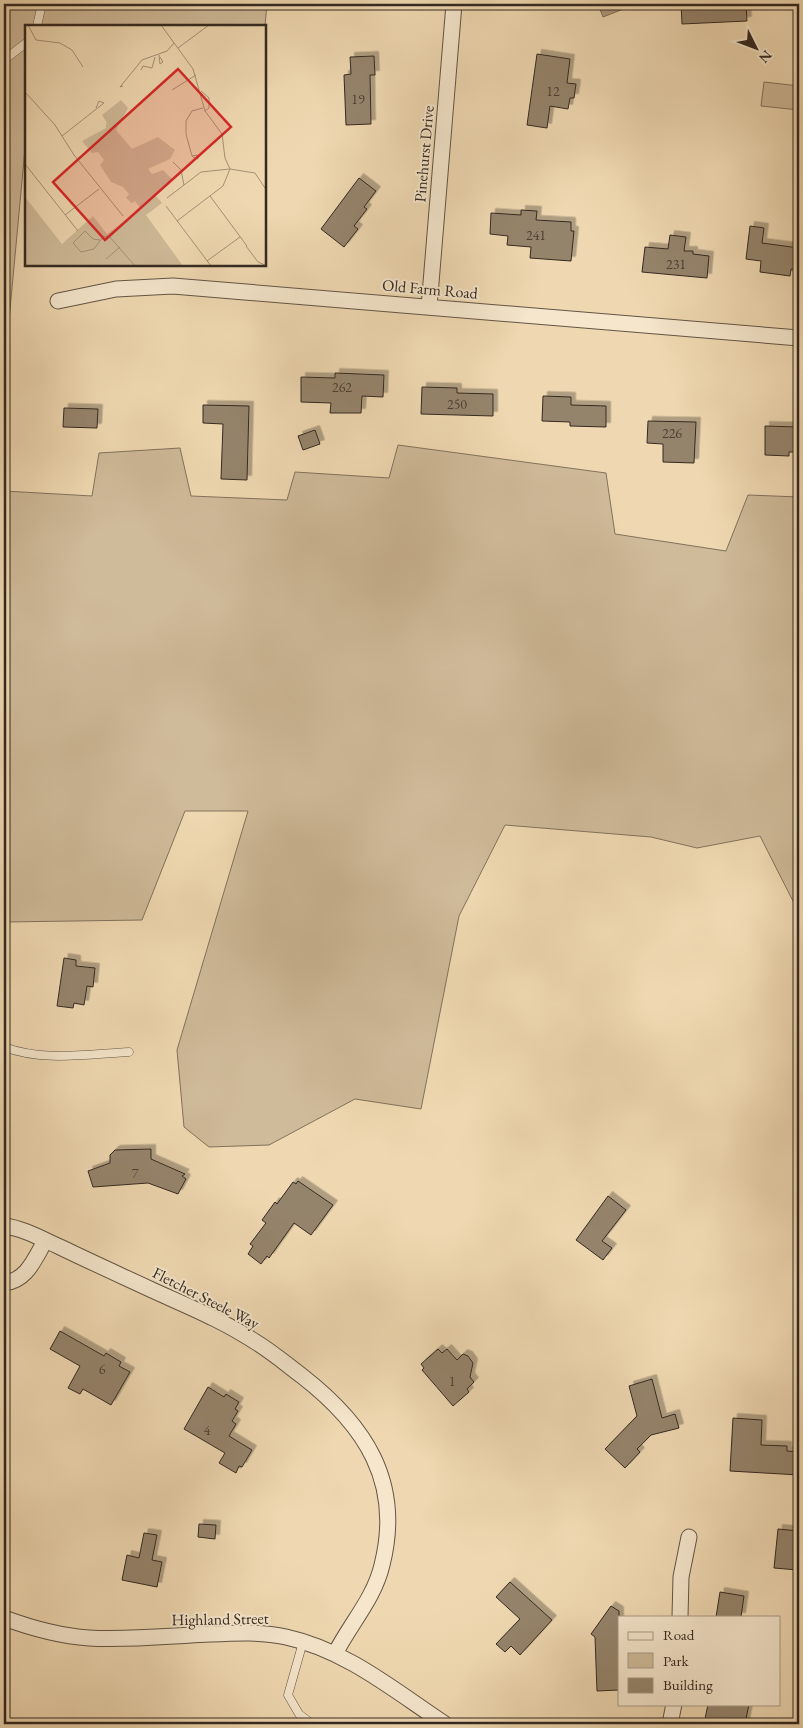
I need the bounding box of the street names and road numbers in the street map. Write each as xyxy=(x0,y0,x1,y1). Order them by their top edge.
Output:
street label: Pinehurst Drive xyxy=(409,105,439,203)
street label: Old Farm Road xyxy=(381,274,480,304)
street label: Fletcher Steele Way xyxy=(149,1262,264,1334)
street label: Highland Street xyxy=(171,1608,269,1630)

